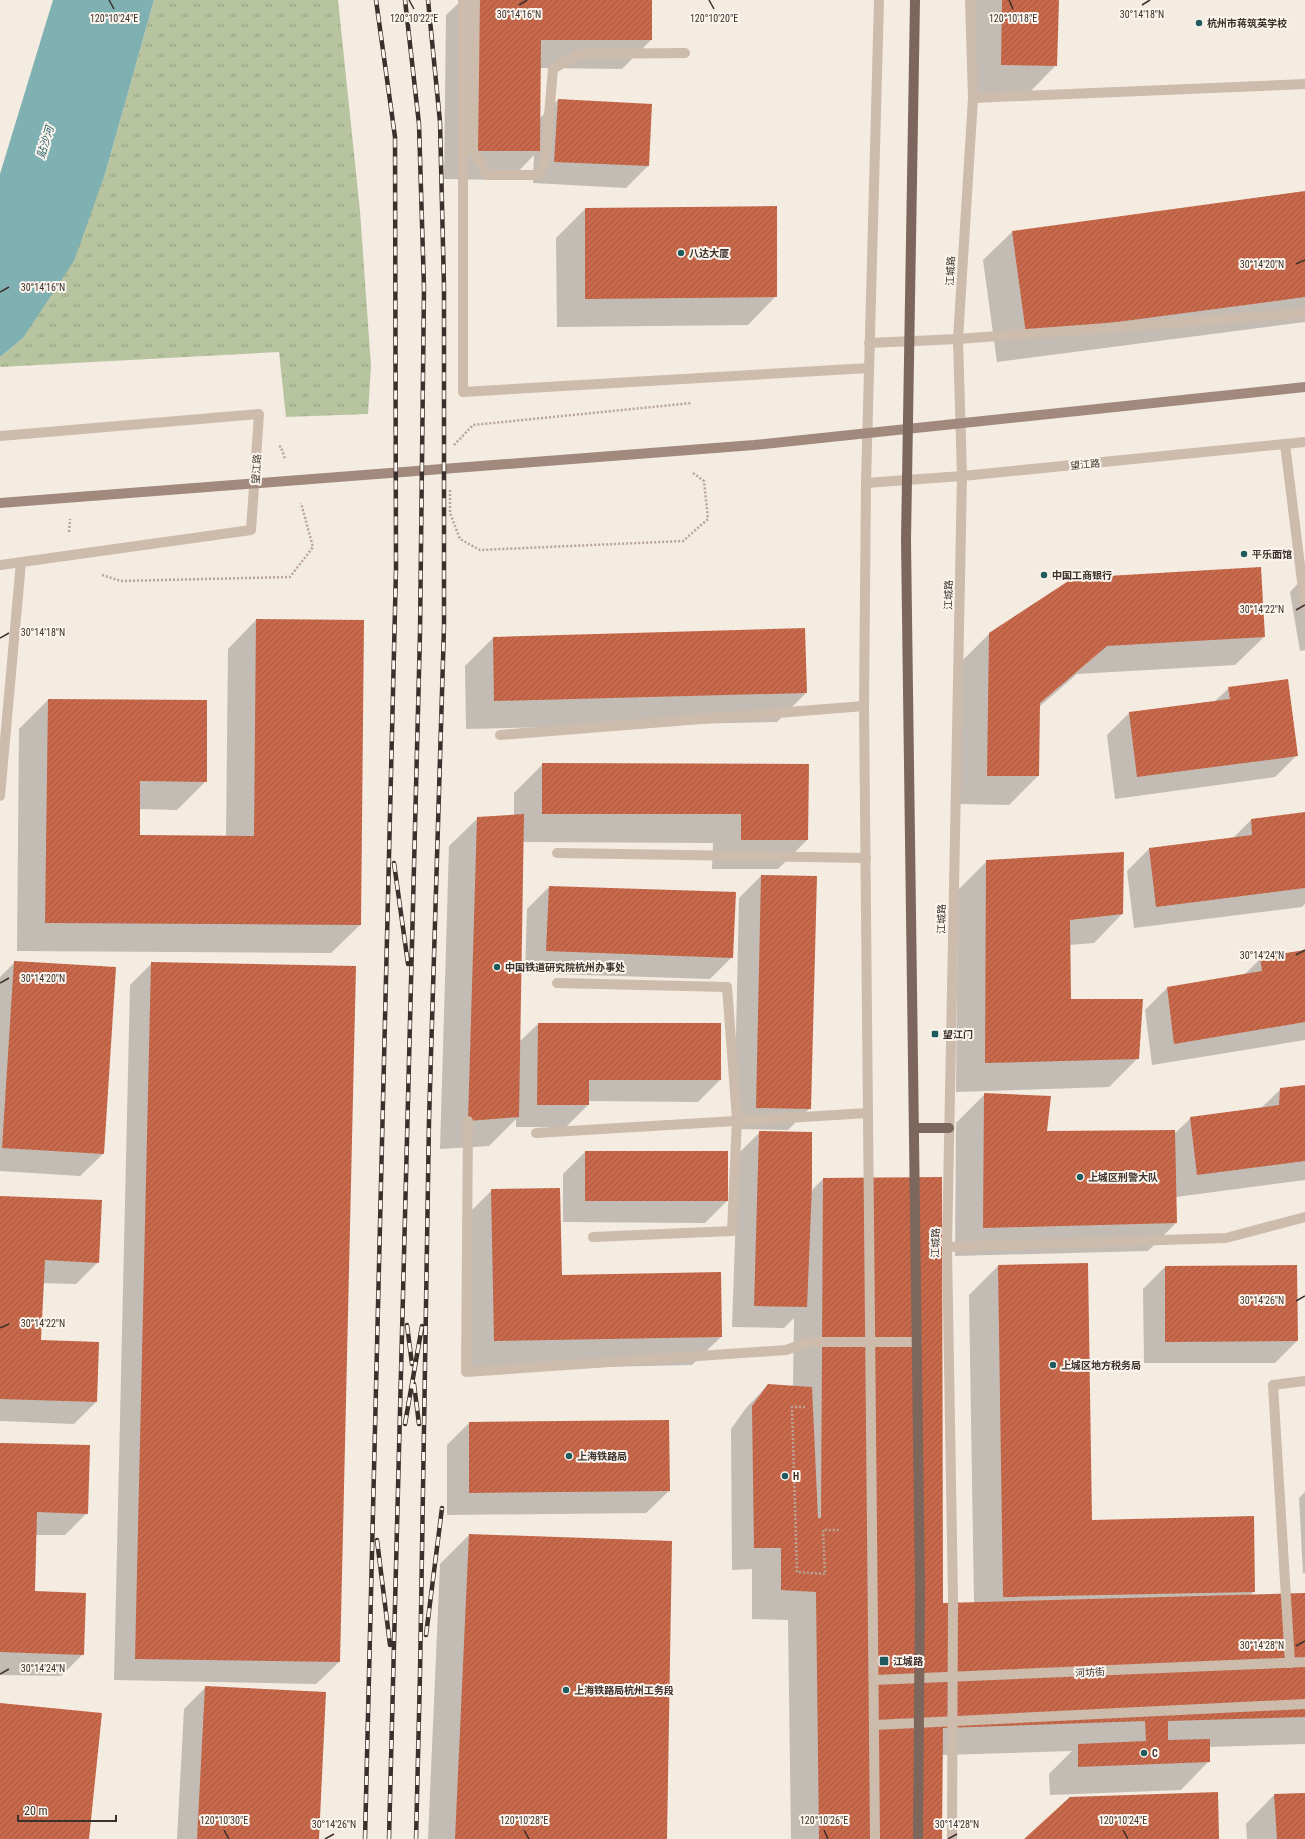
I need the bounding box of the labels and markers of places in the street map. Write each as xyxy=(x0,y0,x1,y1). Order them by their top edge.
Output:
place label: 杭州市蒋筑英学校 xyxy=(1207,17,1287,29)
marker: 杭州市蒋筑英学校 xyxy=(1194,18,1204,28)
marker: 八达大厦 xyxy=(676,248,686,258)
place label: 八达大厦 xyxy=(689,248,729,259)
marker: 平乐面馆 xyxy=(1239,549,1249,559)
place label: 平乐面馆 xyxy=(1252,549,1292,560)
marker: 中国工商银行 xyxy=(1039,570,1049,580)
place label: 中国工商银行 xyxy=(1052,570,1112,581)
place label: 中国铁道研究院杭州办事处 xyxy=(505,961,625,973)
marker: 中国铁道研究院杭州办事处 xyxy=(492,962,502,972)
marker: 望江门 xyxy=(930,1029,940,1039)
place label: 望江门 xyxy=(943,1029,973,1040)
place label: 上城区刑警大队 xyxy=(1088,1171,1158,1183)
marker: 上城区刑警大队 xyxy=(1075,1172,1085,1182)
place label: 上城区地方税务局 xyxy=(1061,1359,1141,1371)
marker: 上城区地方税务局 xyxy=(1048,1360,1058,1370)
marker: 上海铁路局 xyxy=(564,1451,574,1461)
place label: 上海铁路局 xyxy=(577,1451,627,1462)
marker: H xyxy=(780,1471,790,1481)
place label: H xyxy=(793,1471,799,1482)
marker: 江城路 xyxy=(878,1655,890,1667)
place label: 江城路 xyxy=(893,1655,924,1667)
place label: 上海铁路局杭州工务段 xyxy=(574,1684,674,1696)
marker: 上海铁路局杭州工务段 xyxy=(561,1685,571,1695)
marker: C xyxy=(1139,1748,1149,1758)
place label: C xyxy=(1152,1748,1158,1759)

